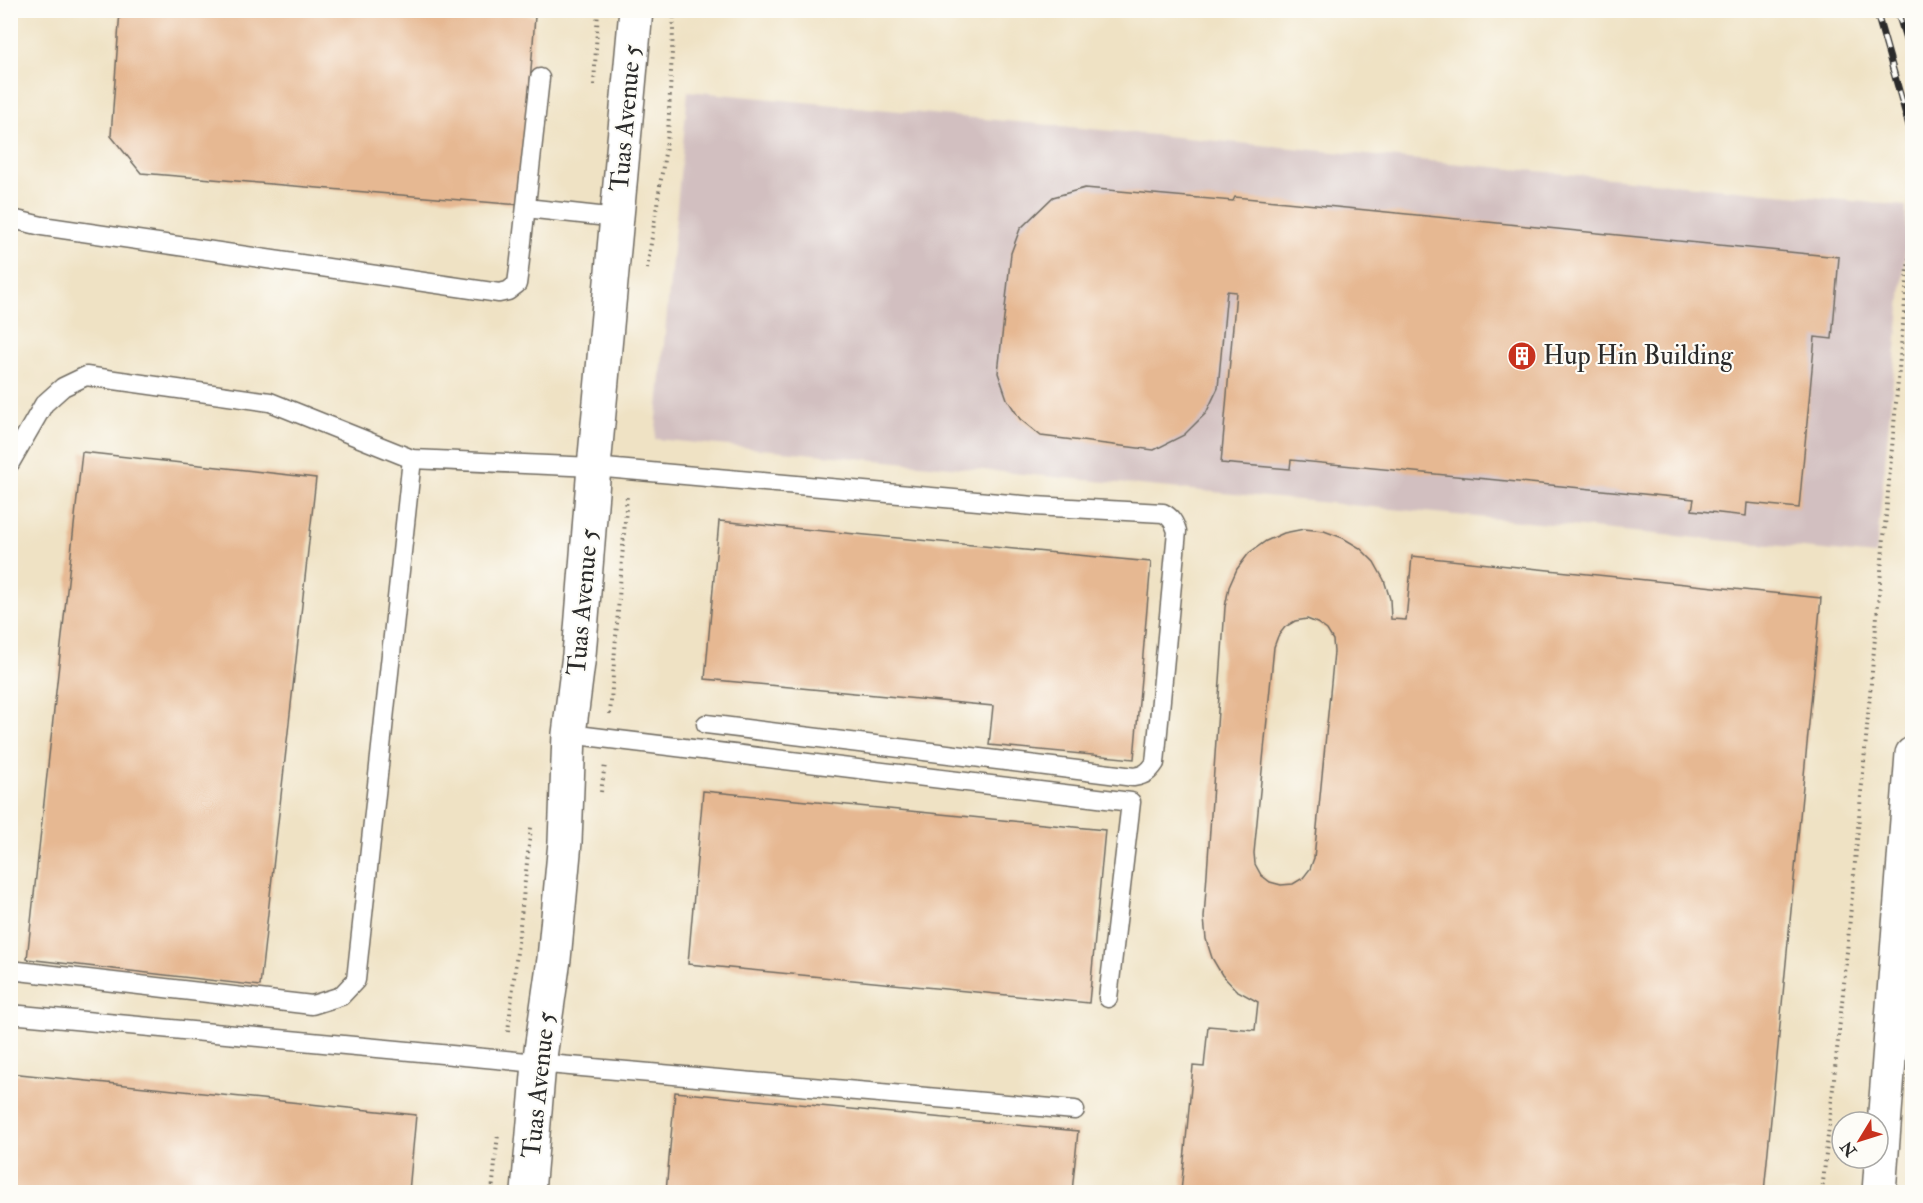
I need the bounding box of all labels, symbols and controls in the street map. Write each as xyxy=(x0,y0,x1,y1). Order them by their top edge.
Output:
street label: Tuas Avenue 5 xyxy=(604,43,648,193)
building icon: Hup Hin Building xyxy=(1506,340,1538,372)
place label: Hup Hin Building xyxy=(1543,340,1734,373)
street label: Tuas Avenue 5 xyxy=(561,527,605,677)
street label: Tuas Avenue 5 xyxy=(515,1010,563,1160)
north arrow xyxy=(1830,1110,1890,1170)
text: N xyxy=(1836,1136,1862,1161)

